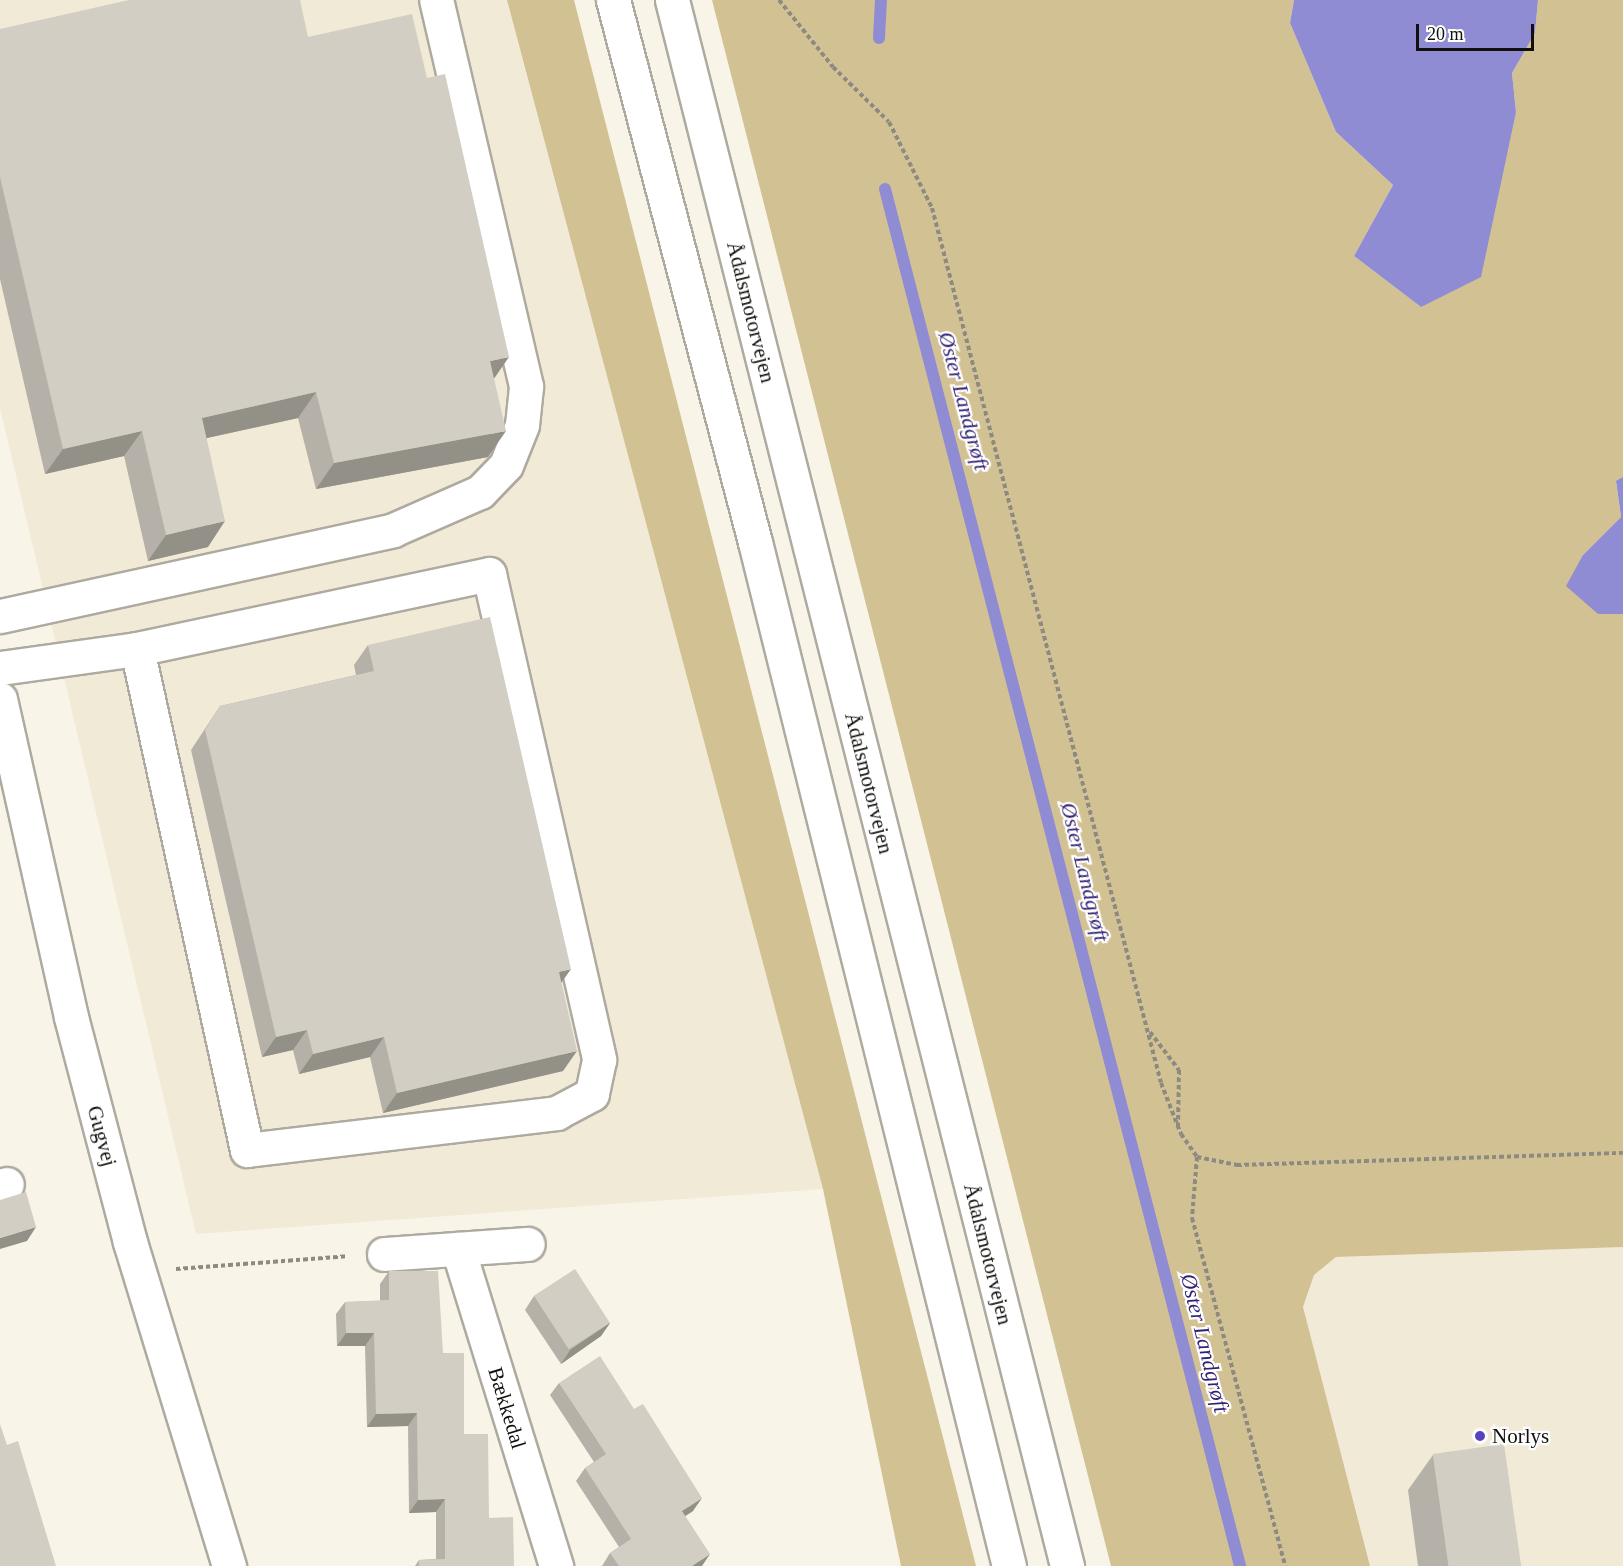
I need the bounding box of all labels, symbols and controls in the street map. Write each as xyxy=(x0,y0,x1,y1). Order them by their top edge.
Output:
scale bar xyxy=(1419,12,1538,50)
text: 20 m xyxy=(1427,24,1464,44)
street label: Ådalsmotorvejen xyxy=(721,239,781,385)
water label: Øster Landgrøft xyxy=(933,329,995,473)
street label: Ådalsmotorvejen xyxy=(839,710,899,856)
water label: Øster Landgrøft xyxy=(1055,800,1115,944)
street label: Gugvej xyxy=(82,1103,122,1169)
street label: Ådalsmotorvejen xyxy=(958,1181,1018,1327)
water label: Øster Landgrøft xyxy=(1175,1271,1235,1415)
street label: Bækkedal xyxy=(483,1364,531,1452)
place label: Norlys xyxy=(1492,1423,1549,1449)
marker: Norlys xyxy=(1473,1429,1487,1443)

